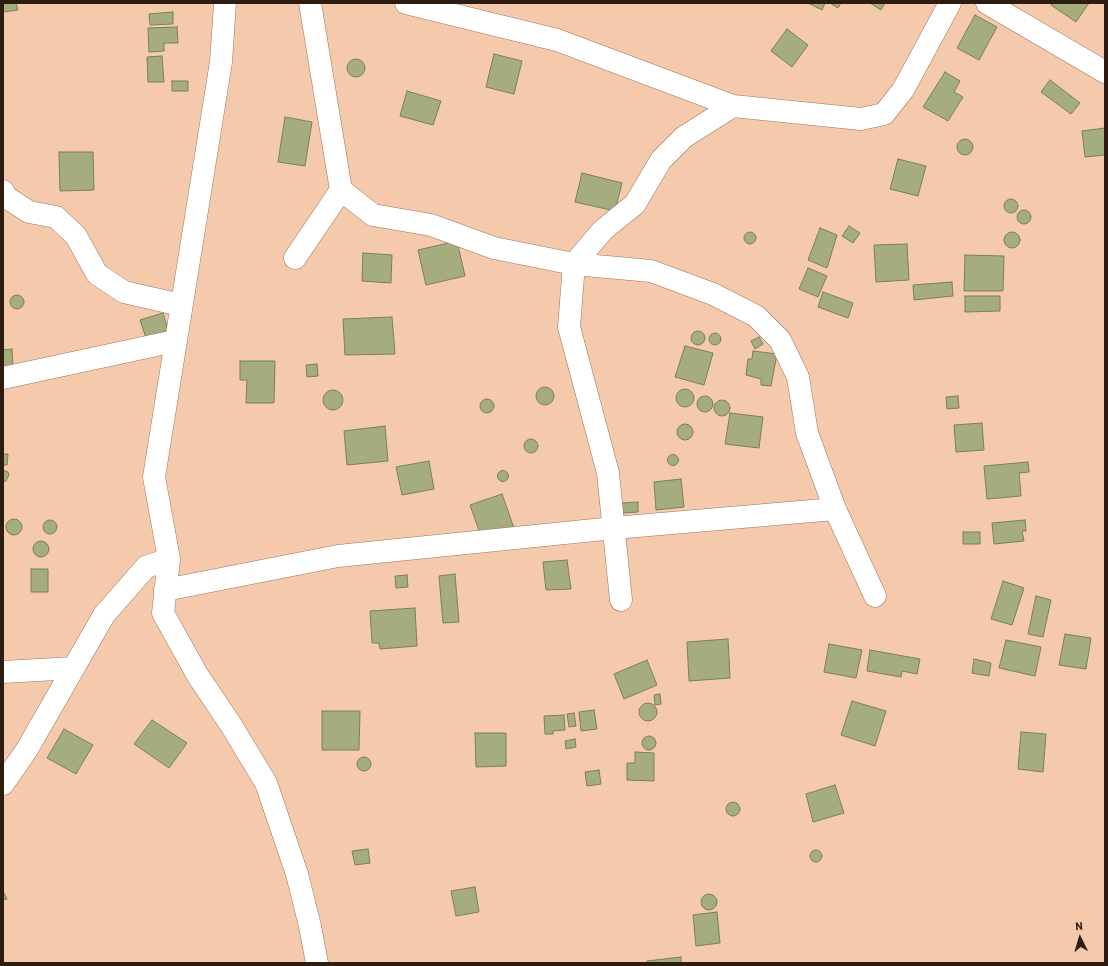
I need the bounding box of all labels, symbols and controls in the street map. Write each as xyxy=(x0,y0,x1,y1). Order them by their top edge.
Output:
north arrow xyxy=(1060,918,1100,958)
text: N xyxy=(1075,919,1083,932)

